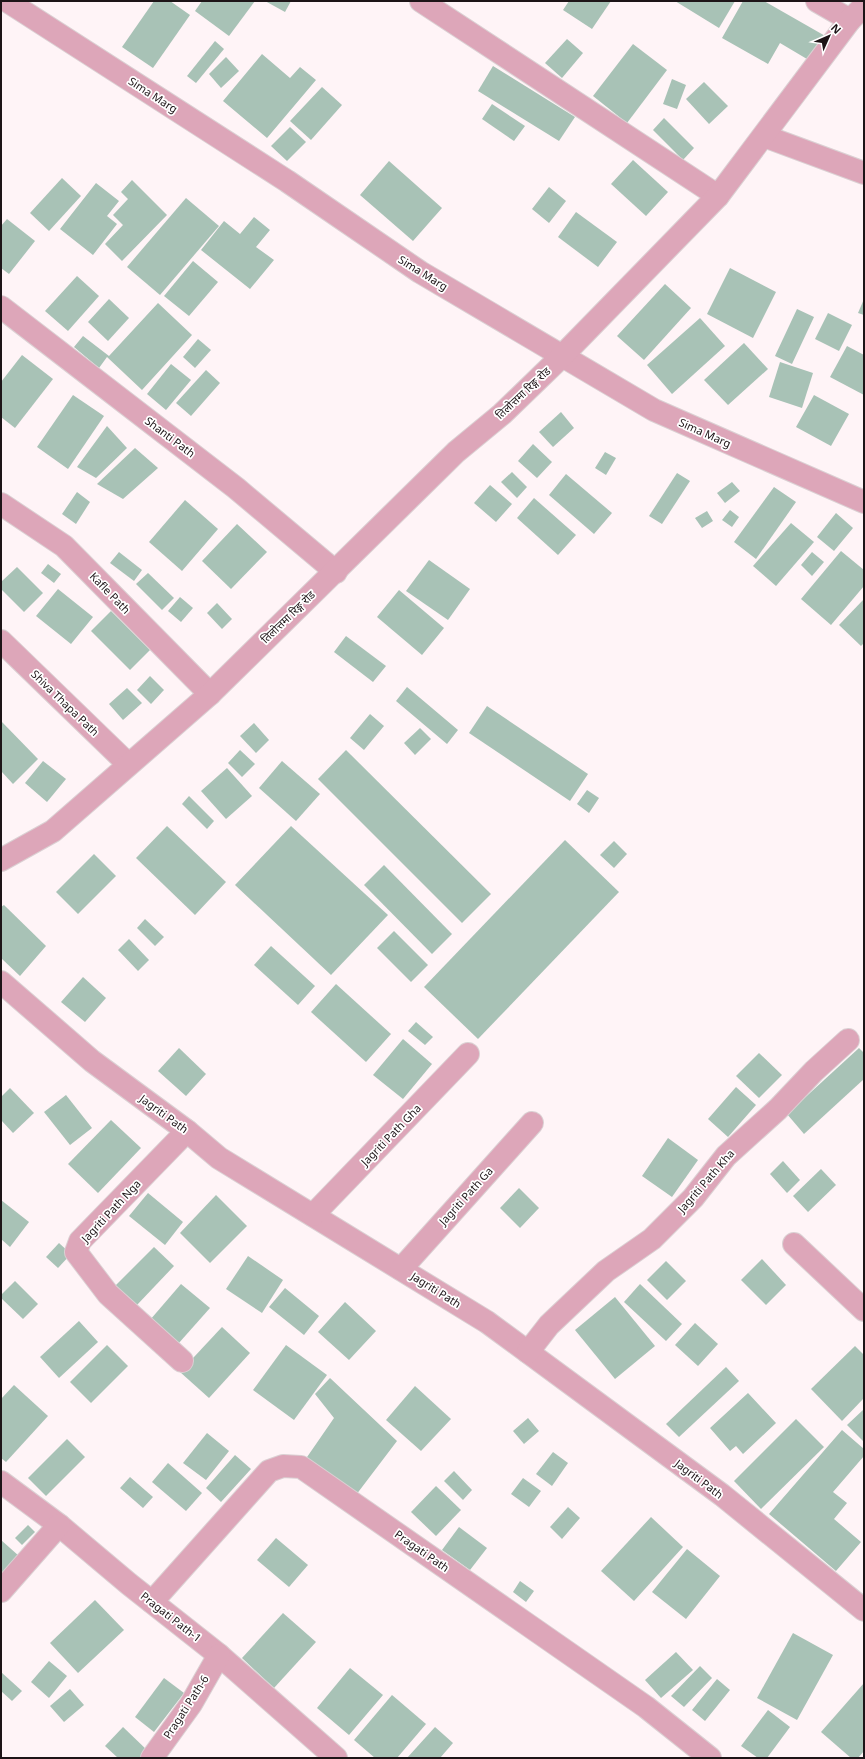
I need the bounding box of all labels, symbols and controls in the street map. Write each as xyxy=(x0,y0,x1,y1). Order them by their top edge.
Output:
north arrow xyxy=(809,16,849,56)
text: N xyxy=(828,20,845,37)
street label: Sima Marg xyxy=(126,73,181,116)
street label: Sima Marg xyxy=(396,251,451,294)
street label: तिलोत्तमा रिङ्ग रोड xyxy=(492,363,553,422)
street label: Shanti Path xyxy=(142,413,198,460)
street label: Sima Marg xyxy=(677,414,734,451)
street label: Kafle Path xyxy=(87,569,134,617)
street label: तिलोत्तमा रिङ्ग रोड xyxy=(257,587,318,646)
street label: Shiva Thapa Path xyxy=(28,666,102,739)
street label: Jagriti Path xyxy=(136,1090,192,1136)
street label: Jagriti Path Gha xyxy=(357,1101,424,1170)
street label: Jagriti Path Kha xyxy=(673,1146,737,1216)
street label: Jagriti Path Ga xyxy=(435,1163,496,1229)
street label: Jagriti Path Nga xyxy=(77,1176,144,1246)
street label: Jagriti Path xyxy=(407,1268,464,1311)
street label: Jagriti Path xyxy=(671,1455,726,1502)
street label: Pragati Path xyxy=(392,1526,453,1575)
street label: Pragati Path-1 xyxy=(138,1588,205,1645)
street label: Pragati Path-6 xyxy=(159,1672,212,1742)

